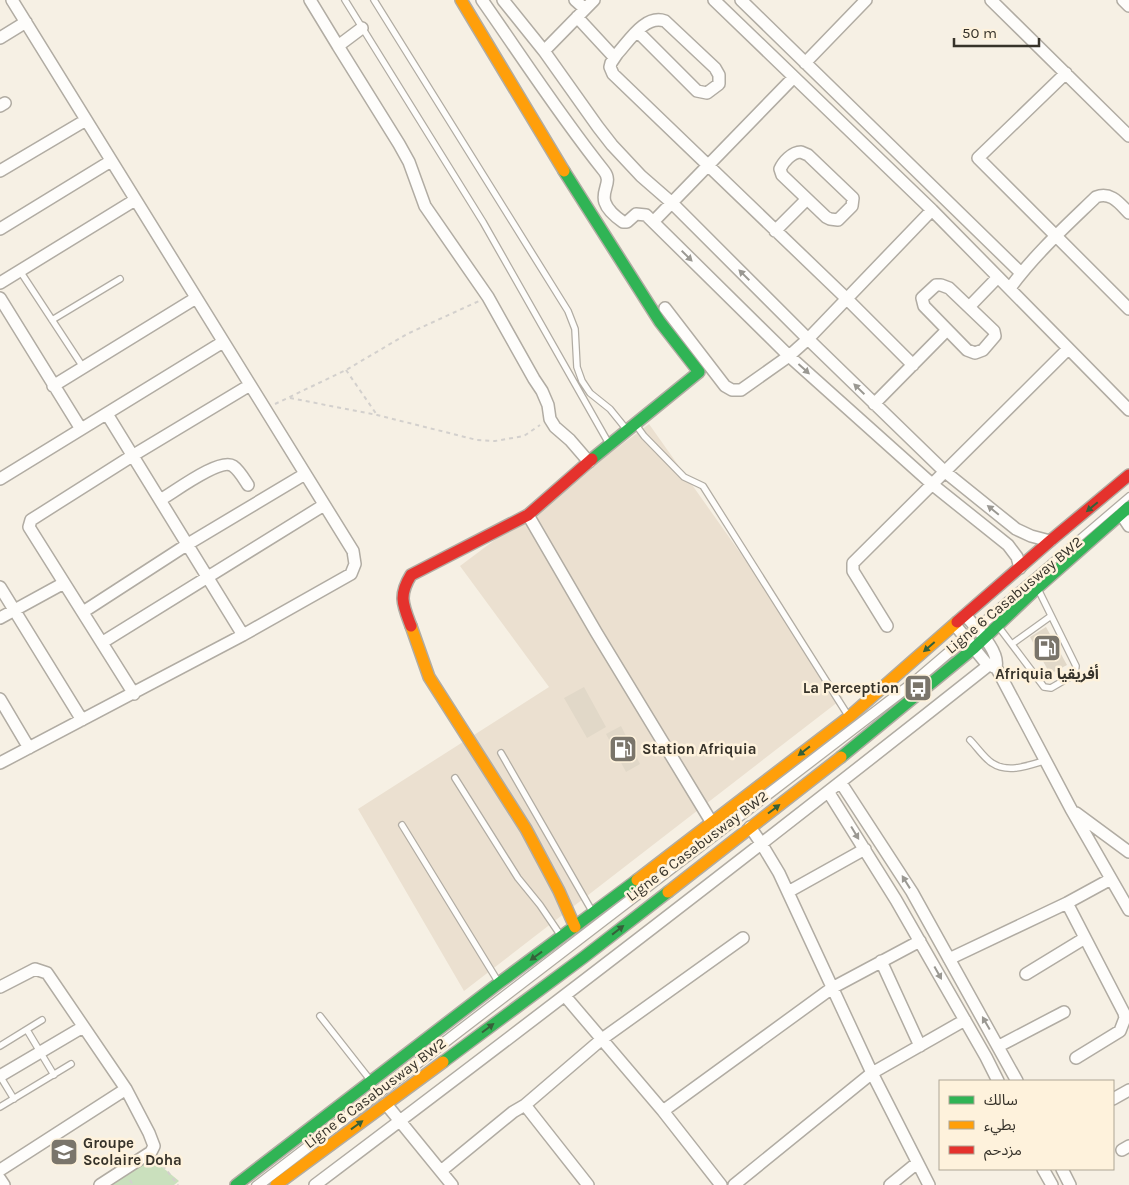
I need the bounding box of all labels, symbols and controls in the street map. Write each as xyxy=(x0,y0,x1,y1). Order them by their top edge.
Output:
scale bar xyxy=(954,15,1039,47)
text: 50 m xyxy=(962,24,997,42)
one-way arrow xyxy=(681,250,693,262)
one-way arrow xyxy=(738,269,750,281)
one-way arrow xyxy=(797,364,810,375)
one-way arrow xyxy=(854,383,866,395)
one-way arrow xyxy=(1085,501,1098,512)
one-way arrow xyxy=(986,504,999,515)
street label: Ligne 6 Casabusway BW2 xyxy=(942,533,1086,657)
fuel station icon: Afriquia أفريقيا xyxy=(1032,633,1062,663)
one-way arrow xyxy=(923,642,936,653)
place label: Afriquia أفريقيا xyxy=(995,664,1099,683)
bus stop icon: La Perception xyxy=(903,673,933,703)
place label: La Perception xyxy=(803,679,899,697)
fuel station icon: Station Afriquia xyxy=(608,734,638,764)
place label: Station Afriquia xyxy=(642,740,757,758)
one-way arrow xyxy=(798,746,811,757)
street label: Ligne 6 Casabusway BW2 xyxy=(623,787,771,905)
one-way arrow xyxy=(767,804,781,814)
one-way arrow xyxy=(851,827,860,840)
one-way arrow xyxy=(901,875,910,888)
one-way arrow xyxy=(611,925,624,936)
one-way arrow xyxy=(530,950,543,961)
one-way arrow xyxy=(934,966,942,981)
one-way arrow xyxy=(981,1016,990,1030)
one-way arrow xyxy=(481,1023,495,1033)
street label: Ligne 6 Casabusway BW2 xyxy=(301,1034,449,1152)
legend xyxy=(939,1080,1114,1170)
text: سالك xyxy=(984,1091,1018,1109)
text: بطيء xyxy=(984,1116,1016,1136)
one-way arrow xyxy=(350,1120,364,1130)
place label: Groupe Scolaire Doha xyxy=(83,1134,182,1169)
school or university icon: Groupe Scolaire Doha xyxy=(49,1137,79,1167)
text: مزدحم xyxy=(984,1141,1022,1161)

